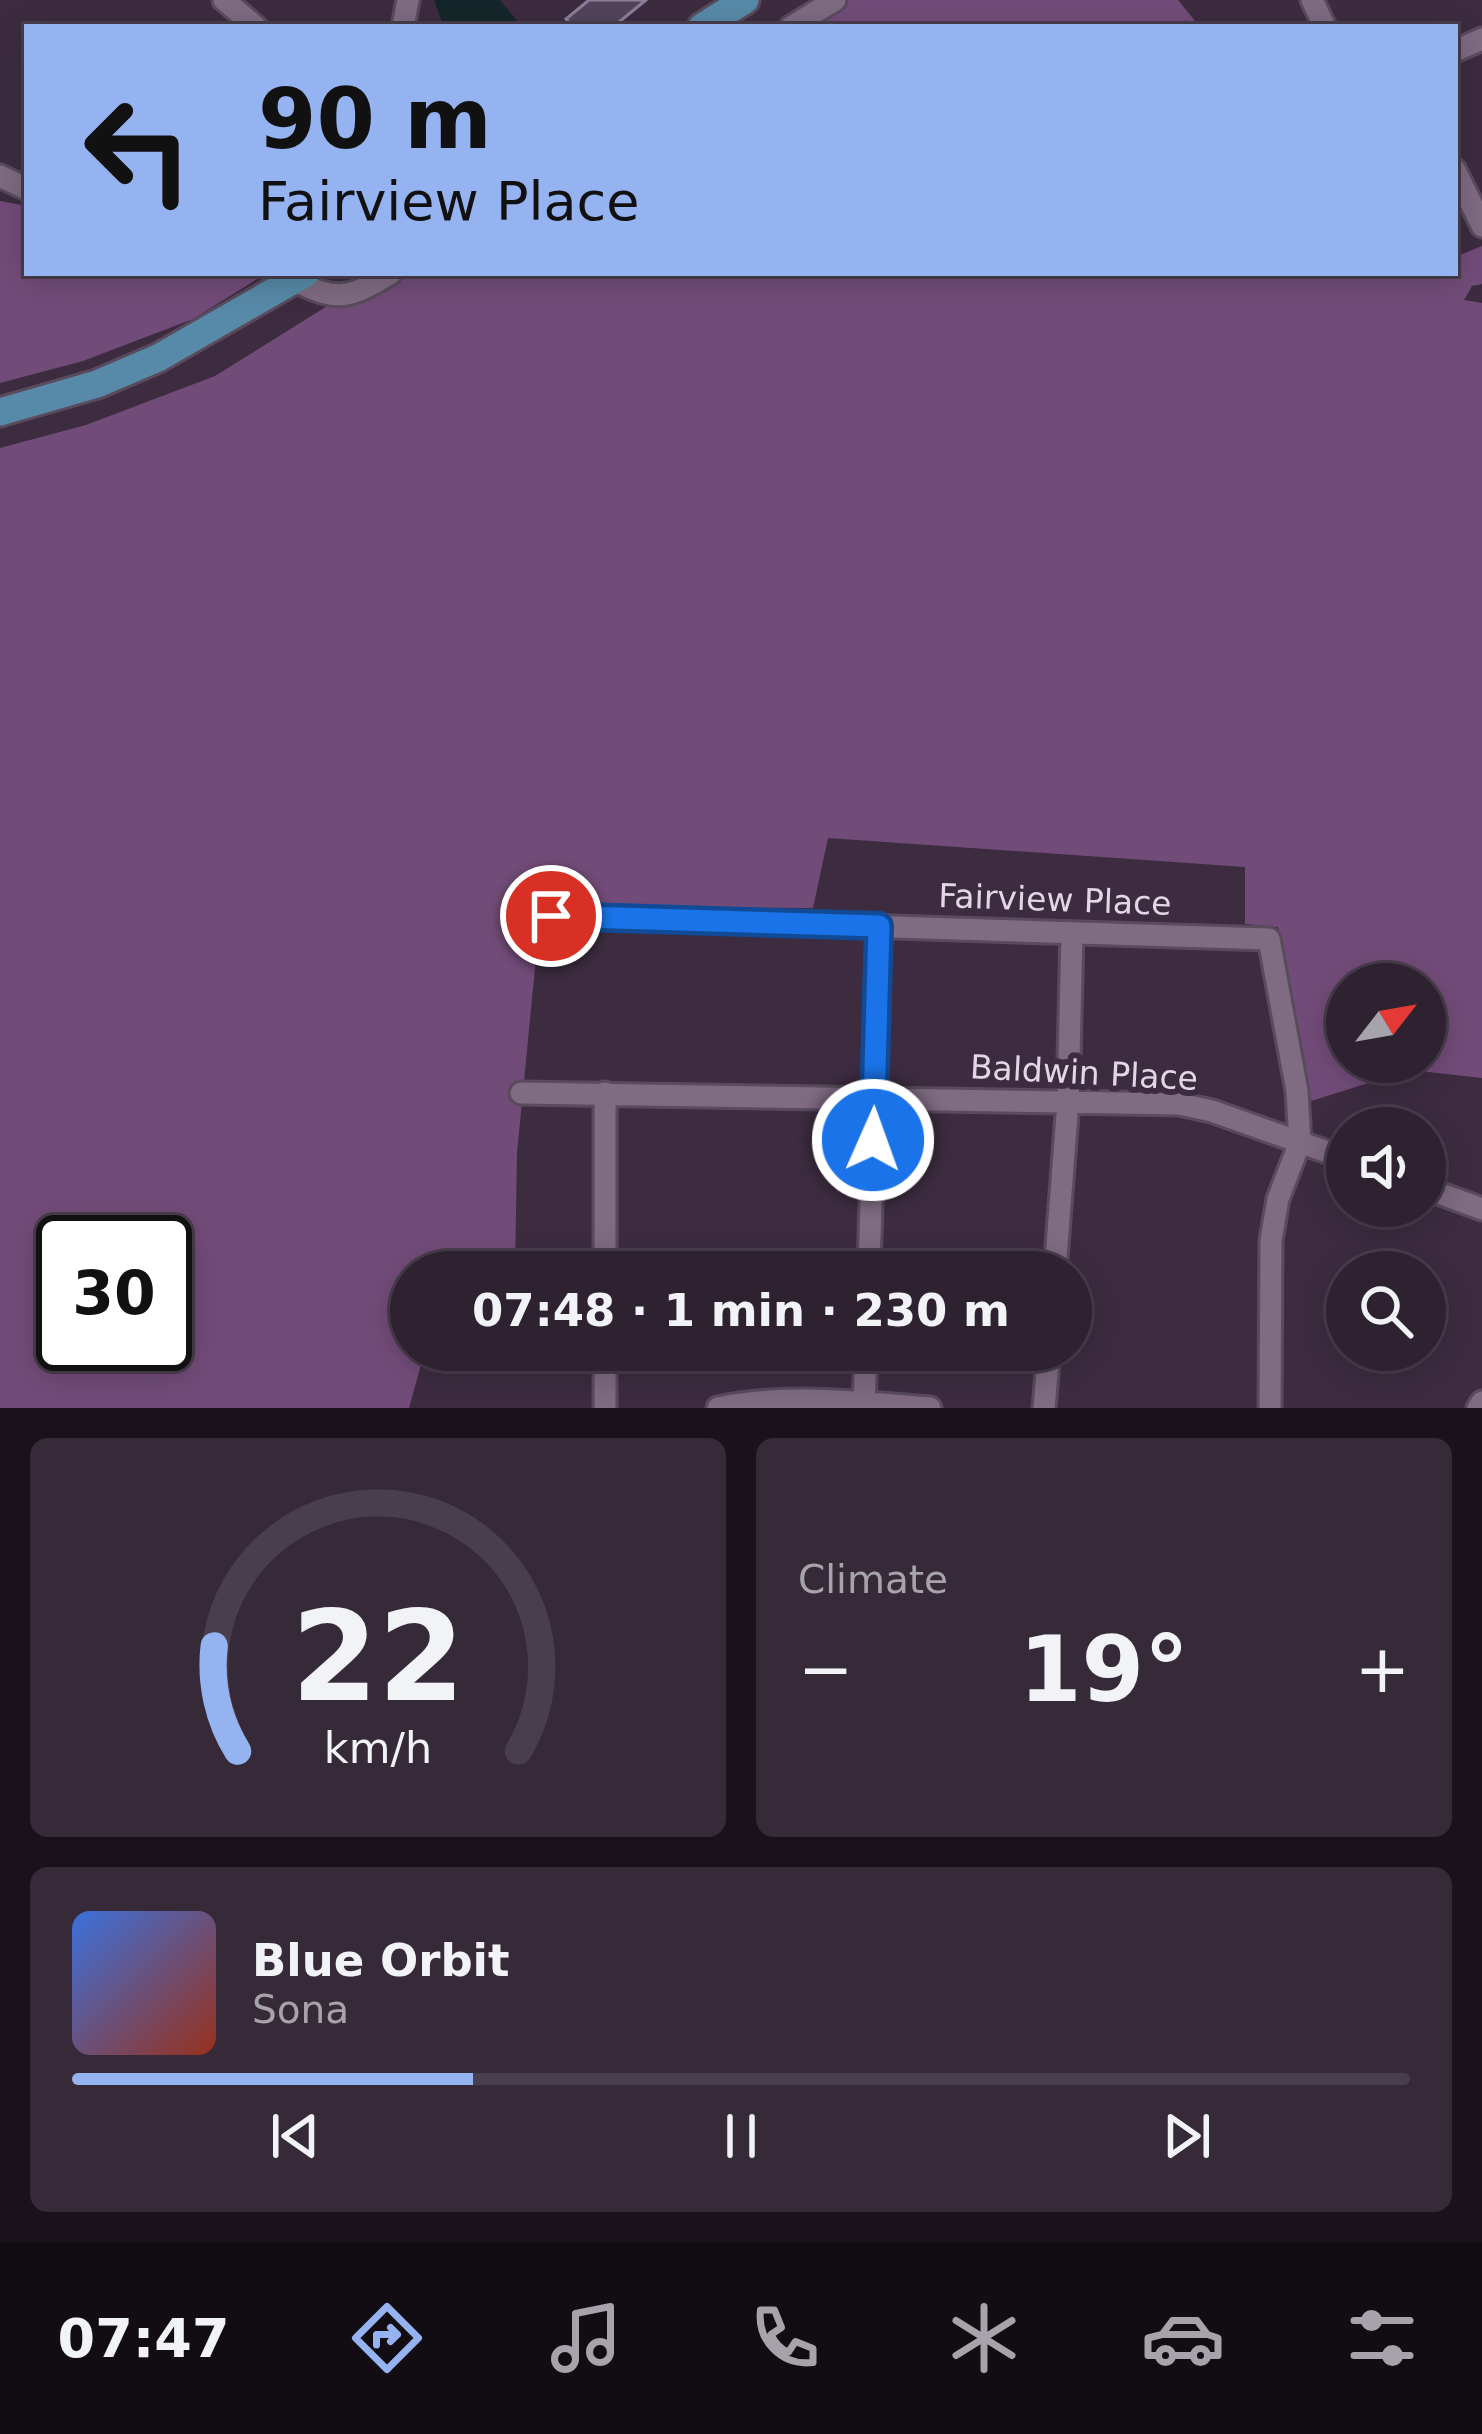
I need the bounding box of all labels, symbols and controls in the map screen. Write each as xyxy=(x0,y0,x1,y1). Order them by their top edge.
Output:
text: 90 m xyxy=(258,70,492,168)
icon: left xyxy=(60,72,216,228)
text: Fairview Place xyxy=(258,170,639,233)
pin xyxy=(500,865,602,967)
street label: Fairview Place xyxy=(938,876,1172,923)
icon: arrive xyxy=(518,883,584,949)
north arrow xyxy=(1326,963,1446,1083)
map controls xyxy=(1326,963,1446,1371)
street label: Baldwin Place xyxy=(969,1047,1199,1098)
position arrow xyxy=(810,1077,936,1203)
button: sound xyxy=(1326,1107,1446,1227)
speed limit sign: 30 xyxy=(36,1215,192,1371)
button: search xyxy=(1326,1251,1446,1371)
text: 07:48 · 1 min · 230 m xyxy=(472,1284,1010,1337)
text: Climate xyxy=(798,1557,948,1602)
text: 22 xyxy=(291,1584,465,1729)
text: 19° xyxy=(1019,1617,1189,1722)
text: − xyxy=(798,1631,853,1708)
text: + xyxy=(1355,1631,1410,1708)
text: km/h xyxy=(324,1722,432,1772)
text: Blue Orbit xyxy=(252,1934,510,1987)
text: Sona xyxy=(252,1987,349,2032)
icon: previous xyxy=(262,2103,328,2169)
icon: pause xyxy=(708,2103,774,2169)
icon: next xyxy=(1154,2103,1220,2169)
icon: directions xyxy=(345,2296,429,2380)
icon: music xyxy=(544,2296,628,2380)
icon: phone xyxy=(743,2296,827,2380)
icon: climate xyxy=(942,2296,1026,2380)
icon: car xyxy=(1141,2296,1225,2380)
icon: filters xyxy=(1340,2296,1424,2380)
text: 07:47 xyxy=(58,2307,229,2370)

